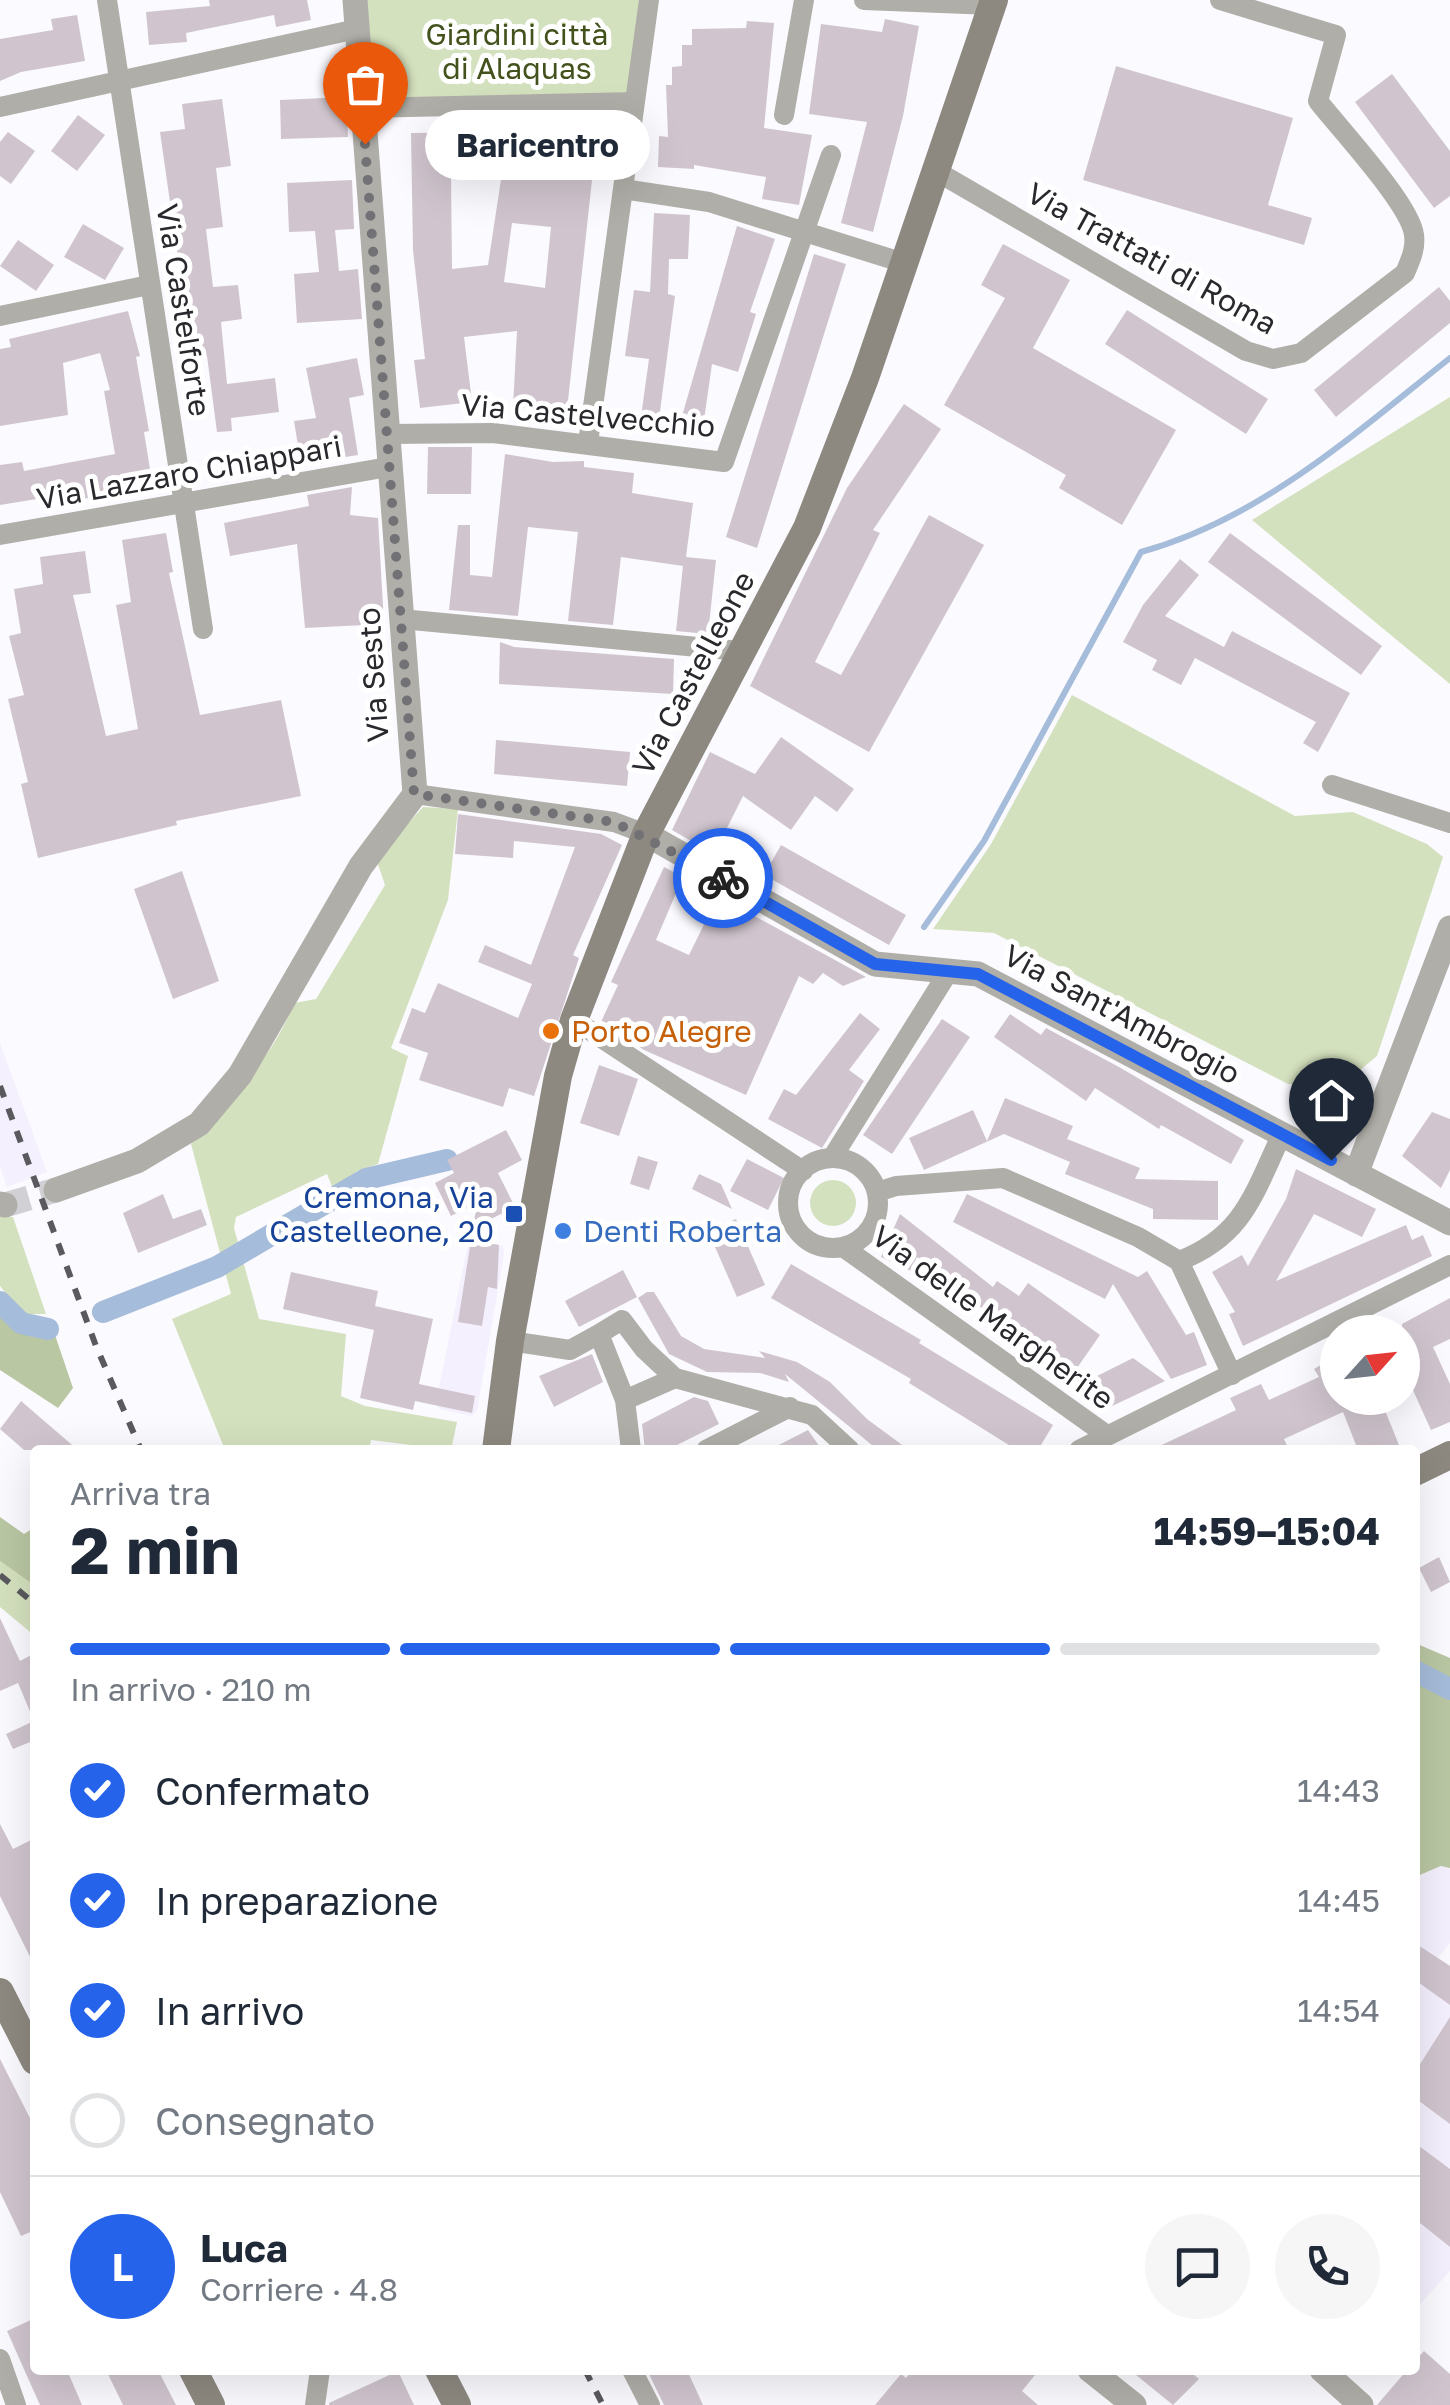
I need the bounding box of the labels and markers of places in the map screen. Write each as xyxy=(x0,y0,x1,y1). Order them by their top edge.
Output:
pin xyxy=(323,42,408,145)
callout: Baricentro xyxy=(425,109,650,179)
place label: Porto Alegre xyxy=(571,1013,752,1049)
marker: Porto Alegre xyxy=(540,1020,562,1042)
pin xyxy=(1289,1058,1374,1161)
place label: Cremona, Via Castelleone, 20 xyxy=(269,1179,494,1249)
marker: Cremona, Via Castelleone, 20 xyxy=(503,1203,525,1225)
place label: Denti Roberta xyxy=(583,1213,782,1249)
marker: Denti Roberta xyxy=(552,1220,574,1242)

